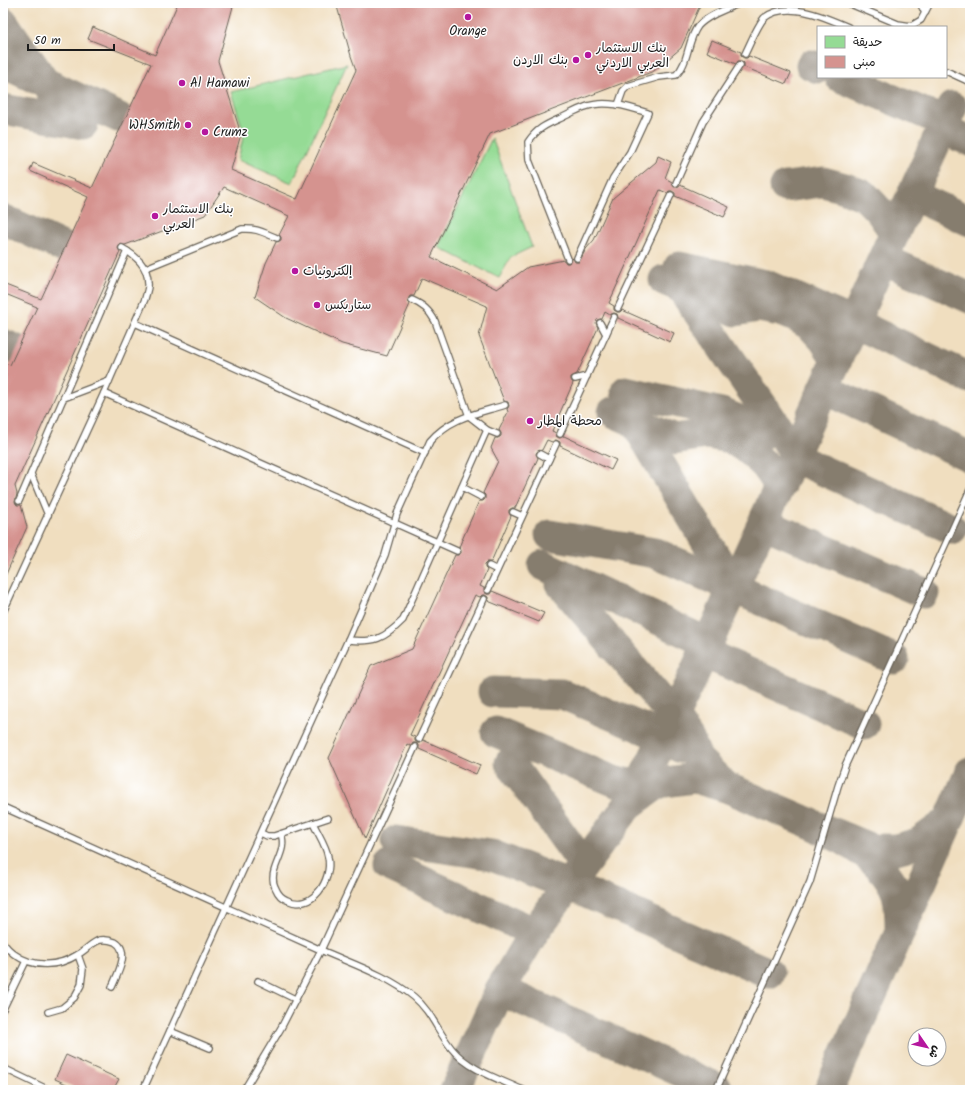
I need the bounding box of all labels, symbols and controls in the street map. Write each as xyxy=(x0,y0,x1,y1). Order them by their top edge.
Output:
marker: Orange xyxy=(463,12,473,22)
place label: Orange xyxy=(449,21,487,42)
scale bar xyxy=(28,26,114,52)
legend xyxy=(817,26,947,78)
text: 50 m xyxy=(34,31,61,50)
text: حديقة xyxy=(853,33,882,52)
place label: بنك الاستثمار العربي الاردني xyxy=(595,38,669,74)
place label: بنك الاردن xyxy=(513,50,568,71)
marker: بنك الاستثمار العربي الاردني xyxy=(583,50,593,60)
text: مبنى xyxy=(853,53,876,72)
marker: بنك الاردن xyxy=(571,55,581,65)
place label: Al Hamawi xyxy=(190,73,250,94)
marker: Al Hamawi xyxy=(177,78,187,88)
place label: WHSmith xyxy=(129,115,180,136)
marker: WHSmith xyxy=(183,120,193,130)
place label: Crumz xyxy=(213,122,248,143)
marker: Crumz xyxy=(200,127,210,137)
place label: بنك الاستثمار العربي xyxy=(162,199,233,235)
marker: بنك الاستثمار العربي xyxy=(150,211,160,221)
place label: إلكترونيات xyxy=(303,261,352,282)
marker: إلكترونيات xyxy=(290,266,300,276)
place label: ستاربكس xyxy=(325,295,371,316)
marker: ستاربكس xyxy=(312,300,322,310)
place label: محطة المطار xyxy=(537,411,602,432)
marker: محطة المطار xyxy=(525,416,535,426)
north arrow xyxy=(907,1027,947,1067)
text: ش xyxy=(924,1042,945,1062)

